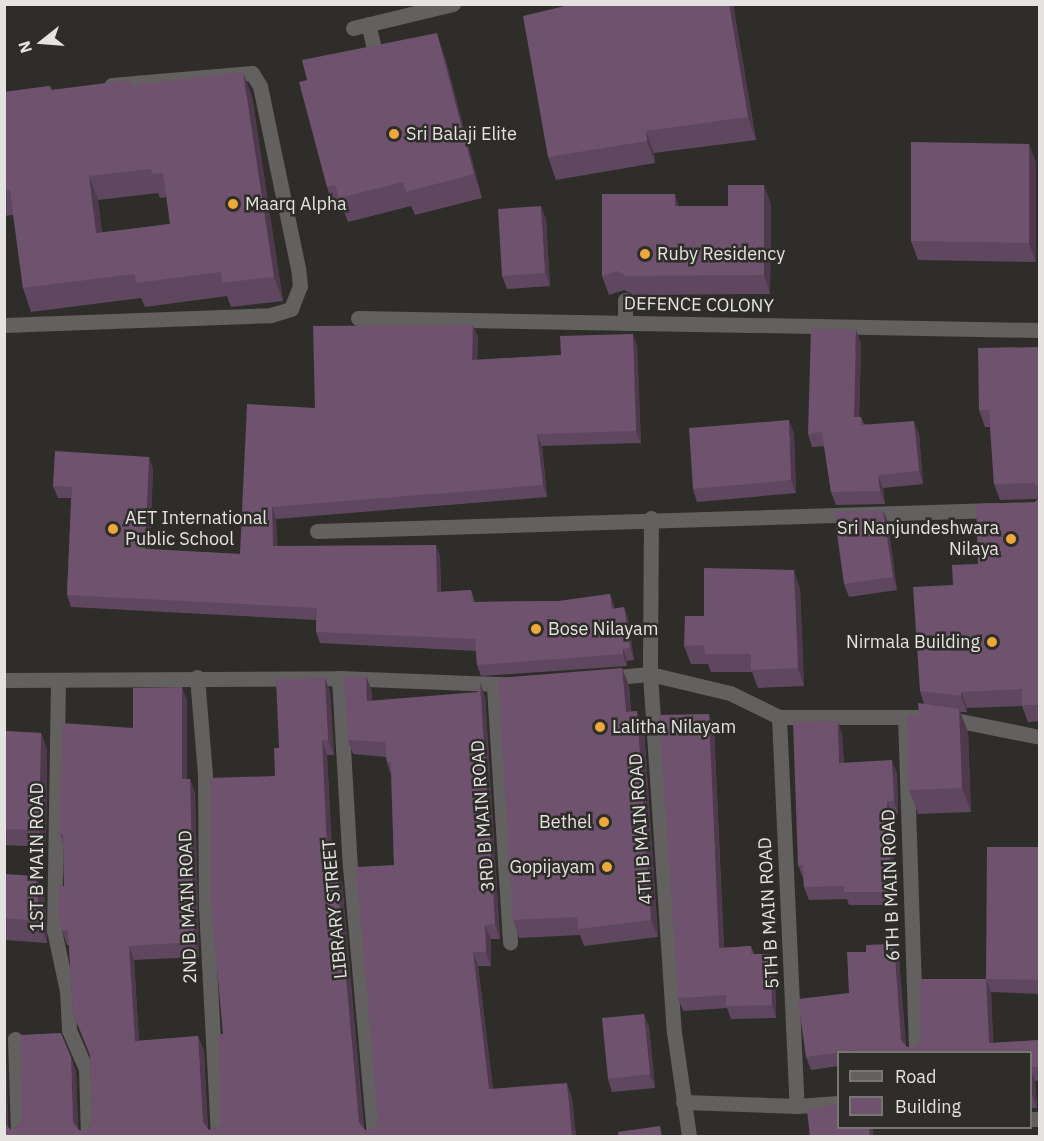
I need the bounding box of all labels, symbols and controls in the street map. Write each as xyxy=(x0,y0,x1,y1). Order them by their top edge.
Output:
north arrow xyxy=(12,12,72,72)
text: N xyxy=(14,39,36,56)
place label: Sri Balaji Elite xyxy=(406,123,517,145)
marker: Sri Balaji Elite xyxy=(387,127,401,141)
place label: Maarq Alpha xyxy=(245,193,347,215)
marker: Maarq Alpha xyxy=(226,197,240,211)
place label: Ruby Residency xyxy=(657,243,785,265)
marker: Ruby Residency xyxy=(638,247,652,261)
street label: DEFENCE COLONY xyxy=(624,293,774,317)
place label: AET International Public School xyxy=(125,508,267,550)
place label: Sri Nanjundeshwara Nilaya xyxy=(837,518,999,560)
marker: AET International Public School xyxy=(106,522,120,536)
marker: Sri Nanjundeshwara Nilaya xyxy=(1004,532,1018,546)
place label: Bose Nilayam xyxy=(548,618,658,640)
marker: Bose Nilayam xyxy=(529,622,543,636)
place label: Nirmala Building xyxy=(846,631,980,653)
marker: Nirmala Building xyxy=(985,635,999,649)
place label: Lalitha Nilayam xyxy=(612,716,736,738)
marker: Lalitha Nilayam xyxy=(593,720,607,734)
street label: 3RD B MAIN ROAD xyxy=(467,739,499,893)
street label: 4TH B MAIN ROAD xyxy=(625,753,657,905)
street label: 1ST B MAIN ROAD xyxy=(26,782,48,932)
street label: 6TH B MAIN ROAD xyxy=(878,809,904,961)
place label: Bethel xyxy=(539,811,592,833)
marker: Bethel xyxy=(597,815,611,829)
street label: 2ND B MAIN ROAD xyxy=(175,830,201,984)
street label: 5TH B MAIN ROAD xyxy=(754,837,784,989)
street label: LIBRARY STREET xyxy=(318,838,352,980)
place label: Gopijayam xyxy=(509,856,595,878)
marker: Gopijayam xyxy=(600,860,614,874)
legend xyxy=(837,1051,1032,1129)
text: Road xyxy=(895,1065,936,1088)
text: Building xyxy=(895,1095,961,1118)

